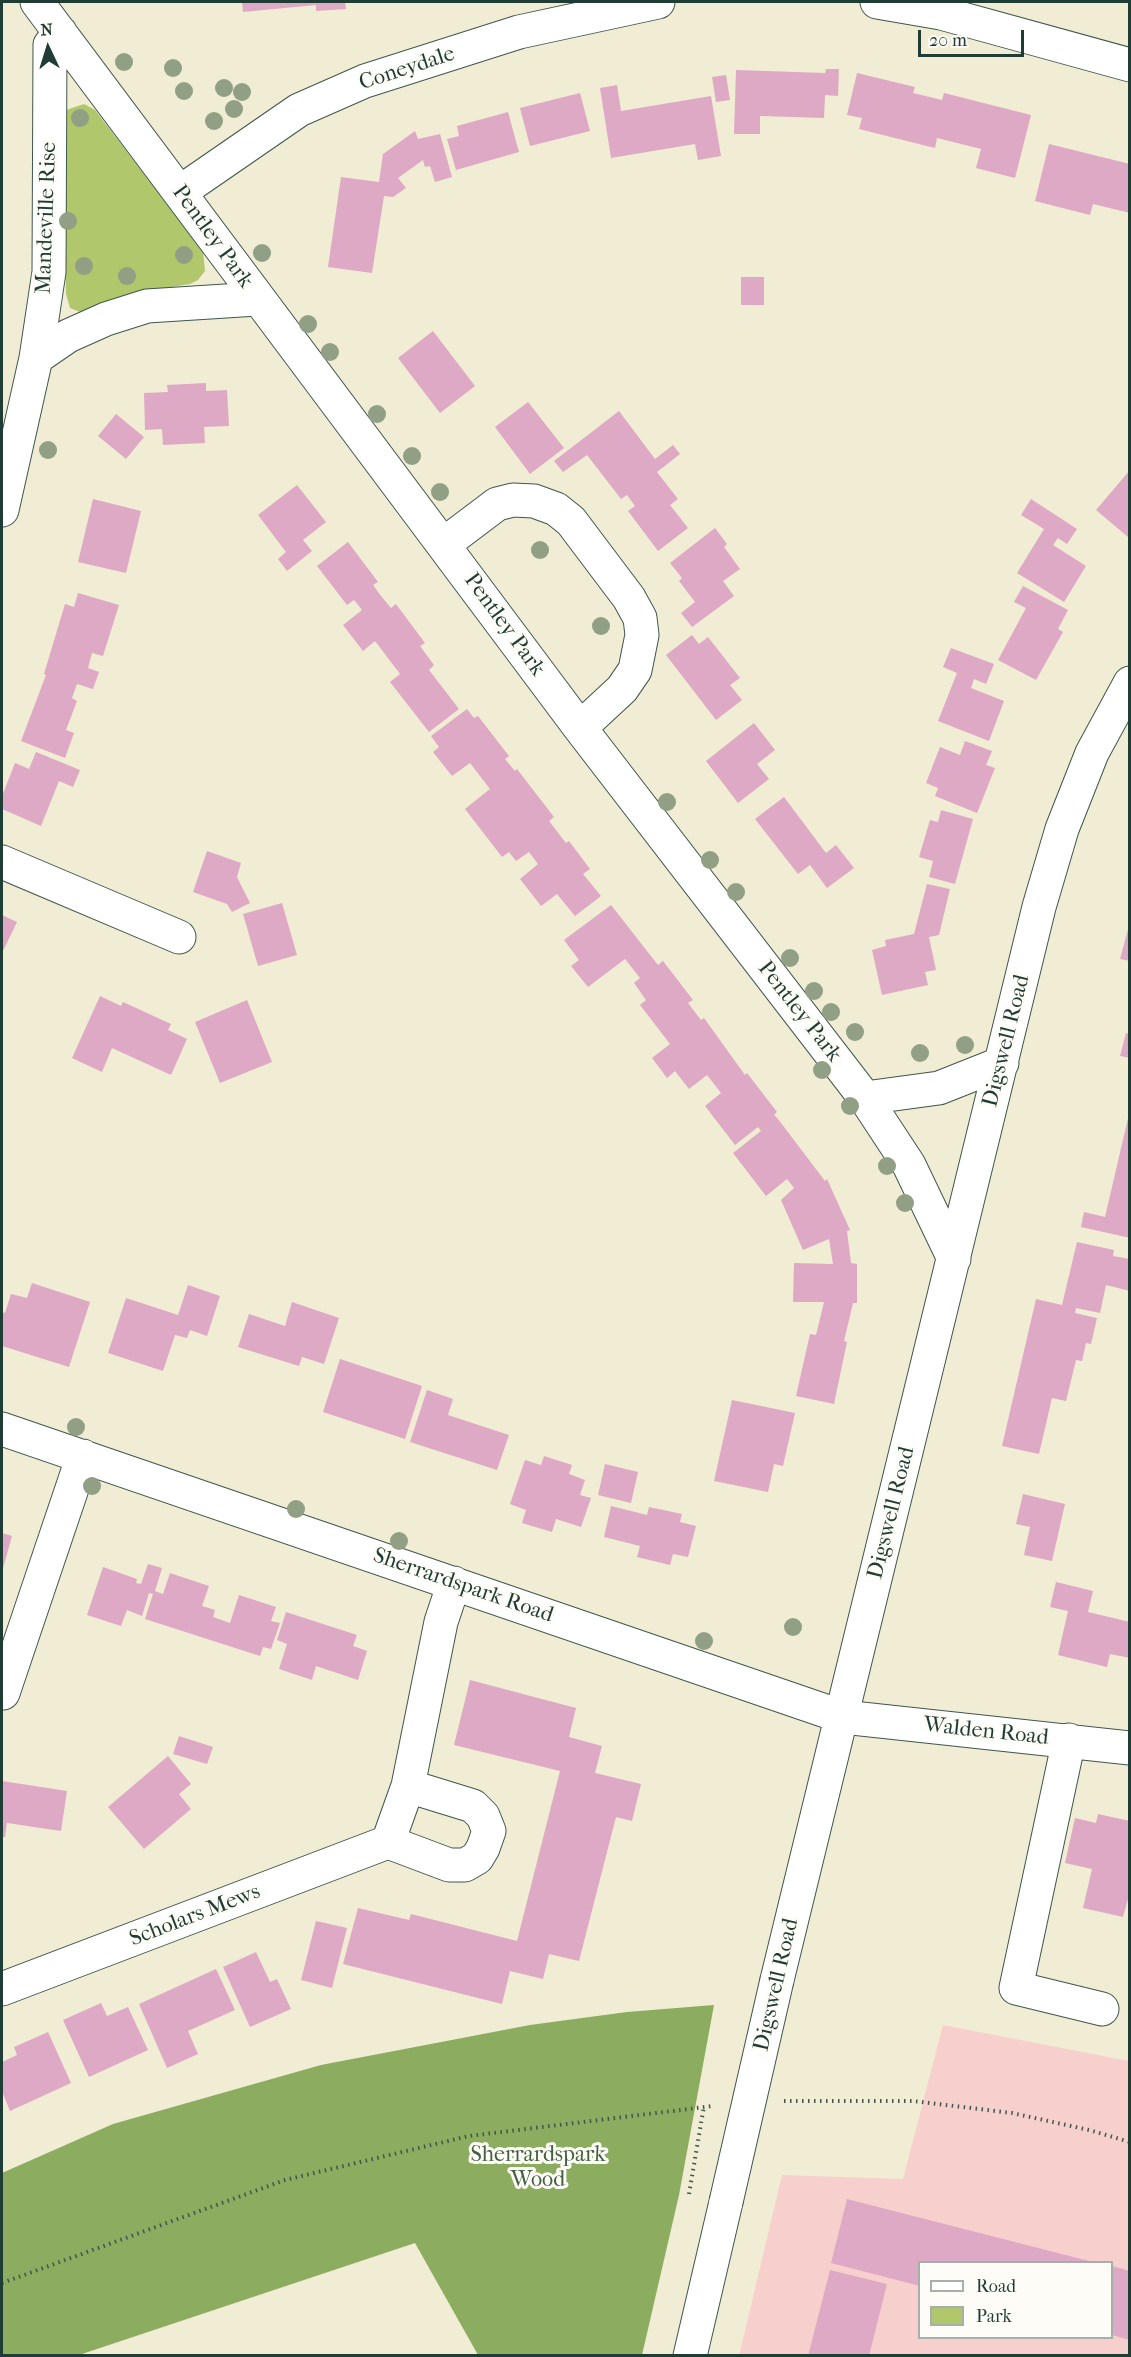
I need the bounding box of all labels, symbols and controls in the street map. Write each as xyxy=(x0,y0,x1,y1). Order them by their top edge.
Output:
north arrow xyxy=(18,18,78,78)
scale bar xyxy=(921,18,1028,56)
text: N xyxy=(40,20,53,39)
text: 20 m xyxy=(929,30,967,51)
street label: Coneydale xyxy=(356,41,458,97)
street label: Mandeville Rise xyxy=(31,141,63,295)
street label: Pentley Park xyxy=(166,180,258,294)
street label: Pentley Park xyxy=(458,568,550,682)
street label: Pentley Park xyxy=(751,956,847,1068)
street label: Digswell Road xyxy=(978,972,1036,1110)
street label: Digswell Road xyxy=(863,1444,921,1582)
street label: Sherrardspark Road xyxy=(369,1543,557,1629)
street label: Walden Road xyxy=(922,1712,1050,1752)
street label: Scholars Mews xyxy=(126,1879,264,1953)
street label: Digswell Road xyxy=(749,1916,805,2054)
park label: Sherrardspark Wood xyxy=(470,2143,606,2194)
legend xyxy=(918,2261,1113,2339)
text: Road xyxy=(976,2276,1016,2297)
text: Park xyxy=(976,2306,1012,2327)

